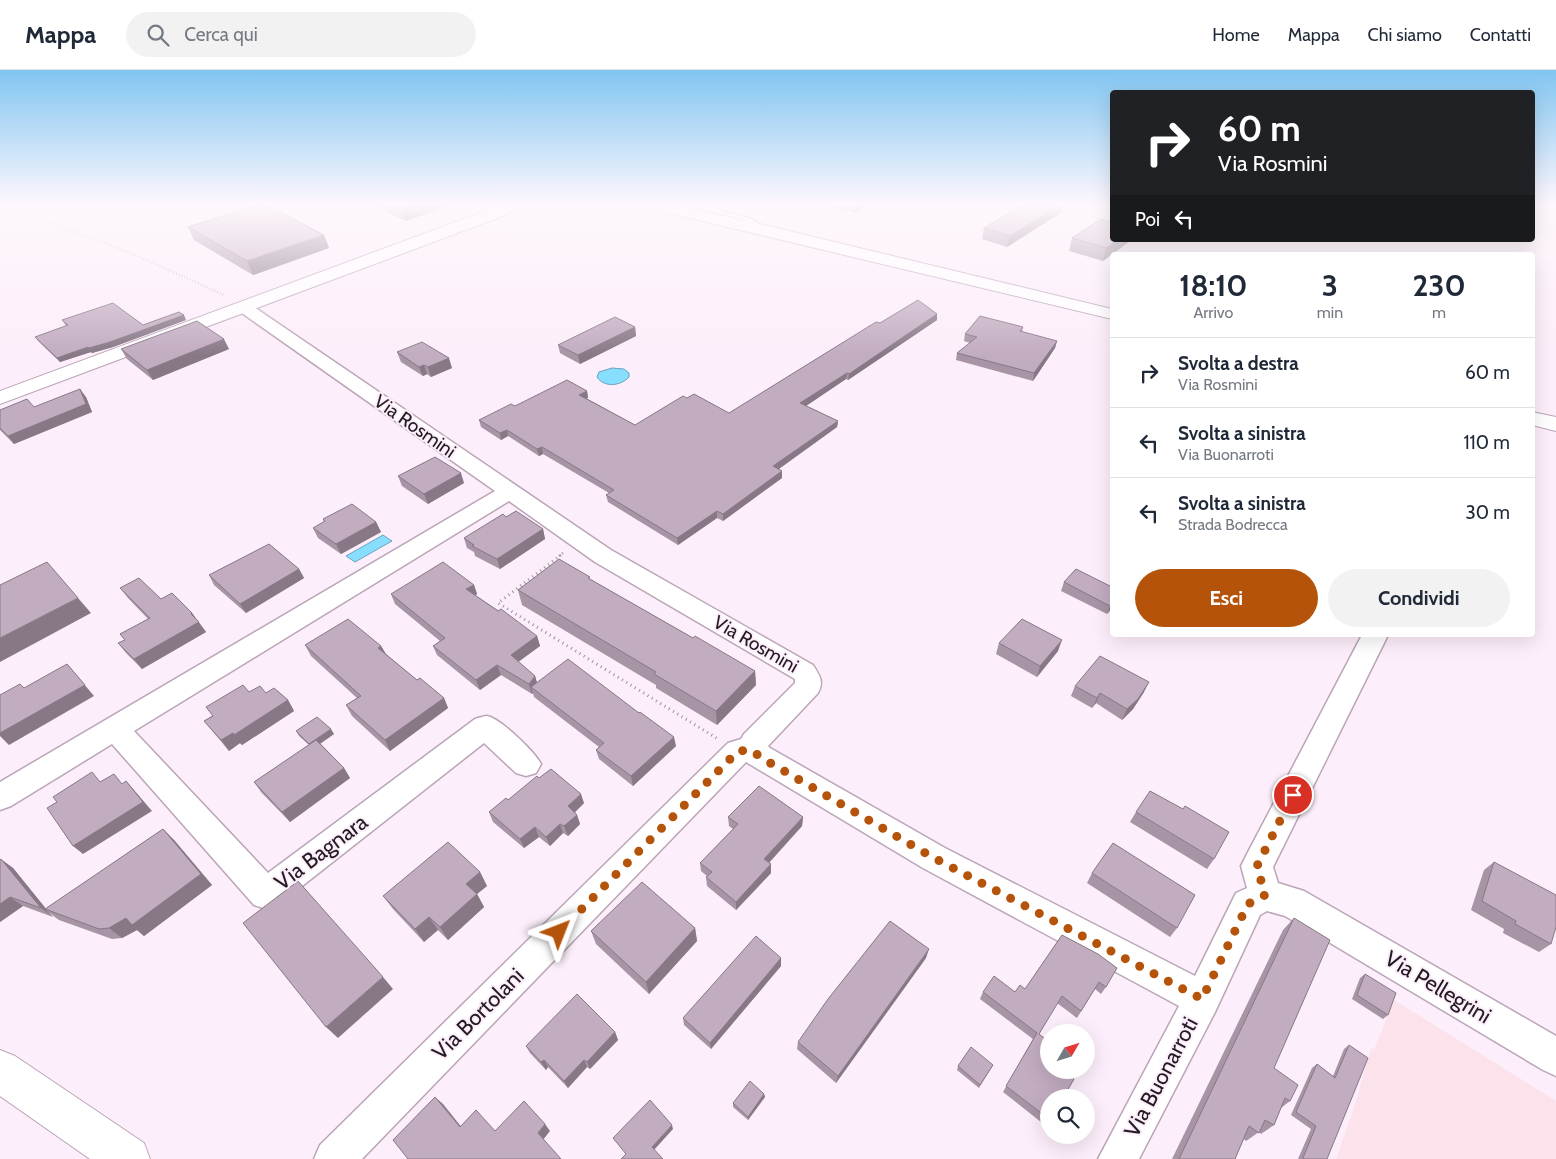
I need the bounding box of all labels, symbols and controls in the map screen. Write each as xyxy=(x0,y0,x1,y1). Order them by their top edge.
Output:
search box xyxy=(126,12,476,57)
text: Mappa xyxy=(25,20,96,49)
icon: search xyxy=(144,21,172,49)
text: Cerca qui xyxy=(184,23,258,46)
text: Home xyxy=(1212,24,1260,46)
text: Mappa xyxy=(1288,24,1340,46)
text: Chi siamo xyxy=(1368,24,1442,46)
text: Contatti xyxy=(1470,24,1531,46)
text: 60 m xyxy=(1218,107,1301,150)
icon: right xyxy=(1135,110,1200,175)
text: Via Rosmini xyxy=(1218,150,1328,177)
icon: left xyxy=(1170,205,1198,233)
text: Poi xyxy=(1135,208,1160,231)
text: 18:10 xyxy=(1179,267,1247,304)
text: 3 xyxy=(1322,267,1338,304)
text: 230 xyxy=(1412,267,1466,304)
text: Arrivo xyxy=(1193,303,1233,322)
text: min xyxy=(1317,303,1343,322)
text: m xyxy=(1432,303,1446,322)
text: Svolta a destra xyxy=(1178,352,1299,375)
icon: right xyxy=(1135,359,1163,387)
text: 60 m xyxy=(1465,361,1510,384)
text: Via Rosmini xyxy=(1178,375,1258,394)
street label: Via Rosmini xyxy=(370,389,460,463)
text: Svolta a sinistra xyxy=(1178,422,1306,445)
icon: left xyxy=(1135,429,1163,457)
text: 110 m xyxy=(1463,431,1510,454)
text: Via Buonarroti xyxy=(1178,445,1274,464)
text: Svolta a sinistra xyxy=(1178,492,1306,515)
icon: left xyxy=(1135,499,1163,527)
text: 30 m xyxy=(1466,501,1510,524)
text: Strada Bodrecca xyxy=(1178,515,1288,534)
button: Esci xyxy=(1135,569,1318,627)
button: Condividi xyxy=(1328,569,1510,627)
street label: Via Rosmini xyxy=(709,610,803,678)
pin xyxy=(1272,774,1314,816)
icon: arrive xyxy=(1279,781,1307,809)
street label: Via Bagnara xyxy=(269,808,373,896)
position arrow xyxy=(532,905,584,957)
street label: Via Pellegrini xyxy=(1380,945,1496,1029)
street label: Via Bortolani xyxy=(426,962,530,1066)
street label: Via Buonarroti xyxy=(1118,1013,1204,1141)
north arrow xyxy=(1040,1024,1095,1079)
map controls xyxy=(1040,1024,1095,1144)
button: search xyxy=(1040,1089,1095,1144)

